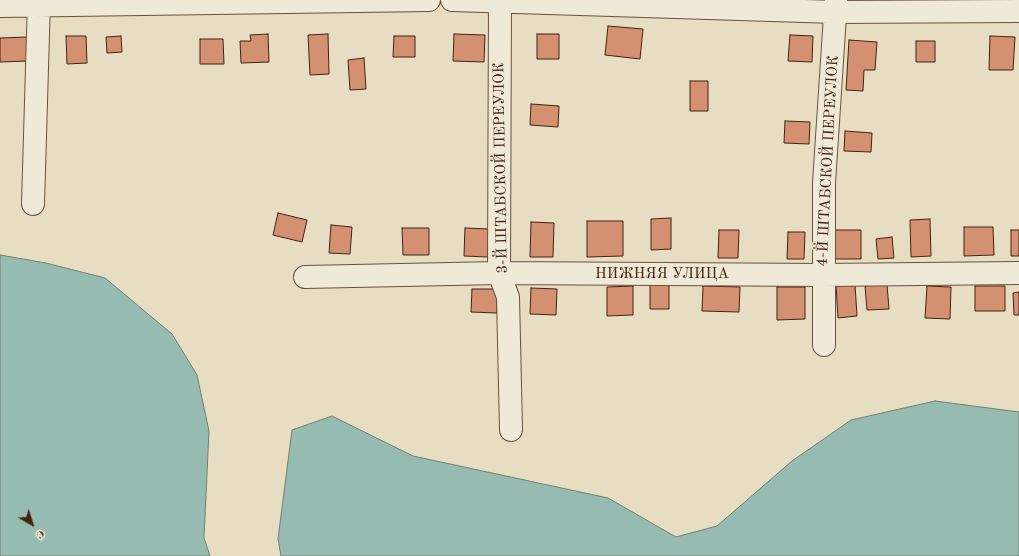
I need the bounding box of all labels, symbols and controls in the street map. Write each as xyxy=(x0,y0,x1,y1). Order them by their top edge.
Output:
street label: 4-Й ШТАБСКОЙ ПЕРЕУЛОК xyxy=(813,55,843,267)
street label: 3-Й ШТАБСКОЙ ПЕРЕУЛОК xyxy=(490,62,512,274)
street label: НИЖНЯЯ УЛИЦА xyxy=(595,265,729,283)
north arrow xyxy=(12,504,52,544)
text: С xyxy=(34,527,46,540)

